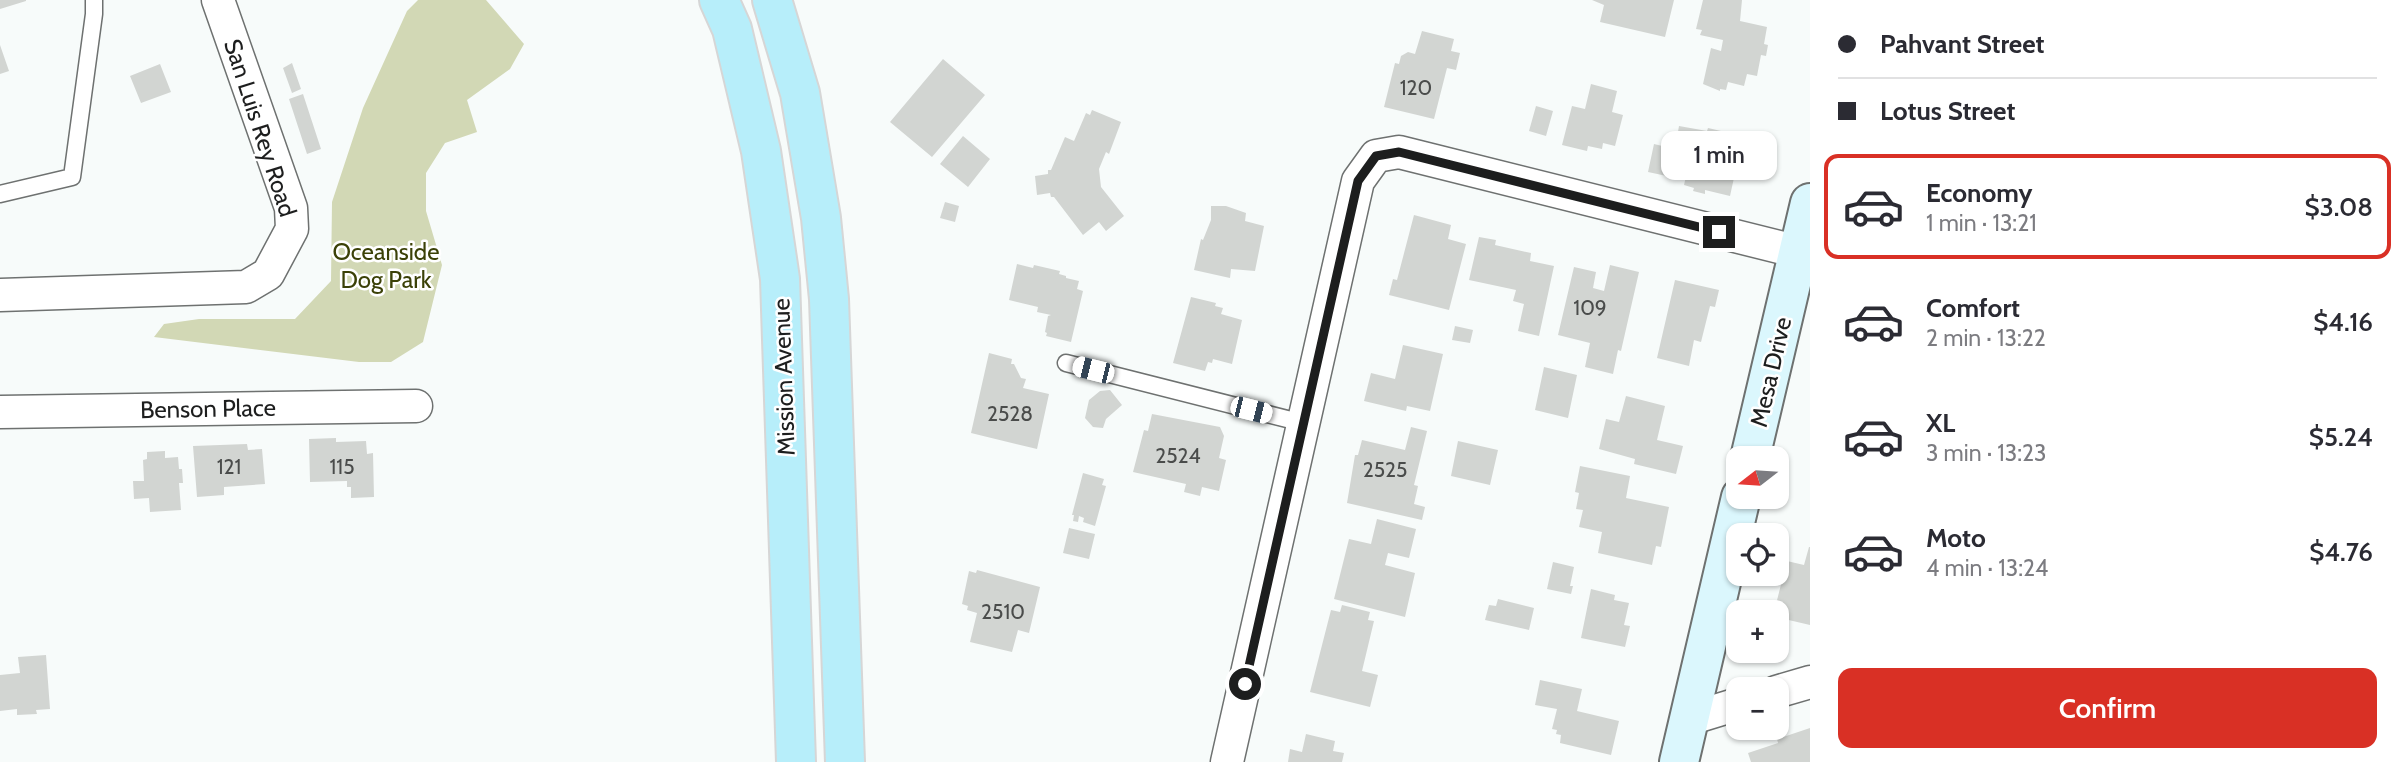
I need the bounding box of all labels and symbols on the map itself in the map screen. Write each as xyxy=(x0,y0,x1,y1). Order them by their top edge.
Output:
street label: San Luis Rey Road xyxy=(218,35,303,220)
house number: 120 xyxy=(1400,75,1432,100)
callout: 1 min xyxy=(1661,131,1777,180)
route end xyxy=(1703,216,1735,248)
park label: Oceanside Dog Park xyxy=(333,237,439,294)
house number: 109 xyxy=(1573,295,1607,320)
street label: Mission Avenue xyxy=(766,298,801,456)
street label: Mesa Drive xyxy=(1744,314,1797,430)
car xyxy=(1071,355,1116,385)
street label: Benson Place xyxy=(140,393,276,424)
car xyxy=(1229,395,1274,425)
house number: 2528 xyxy=(987,401,1033,426)
house number: 2524 xyxy=(1155,443,1201,468)
north arrow xyxy=(1726,446,1788,509)
house number: 121 xyxy=(217,454,241,479)
house number: 115 xyxy=(329,454,355,479)
house number: 2525 xyxy=(1363,457,1407,482)
house number: 2510 xyxy=(981,599,1025,624)
route start xyxy=(1229,668,1261,700)

